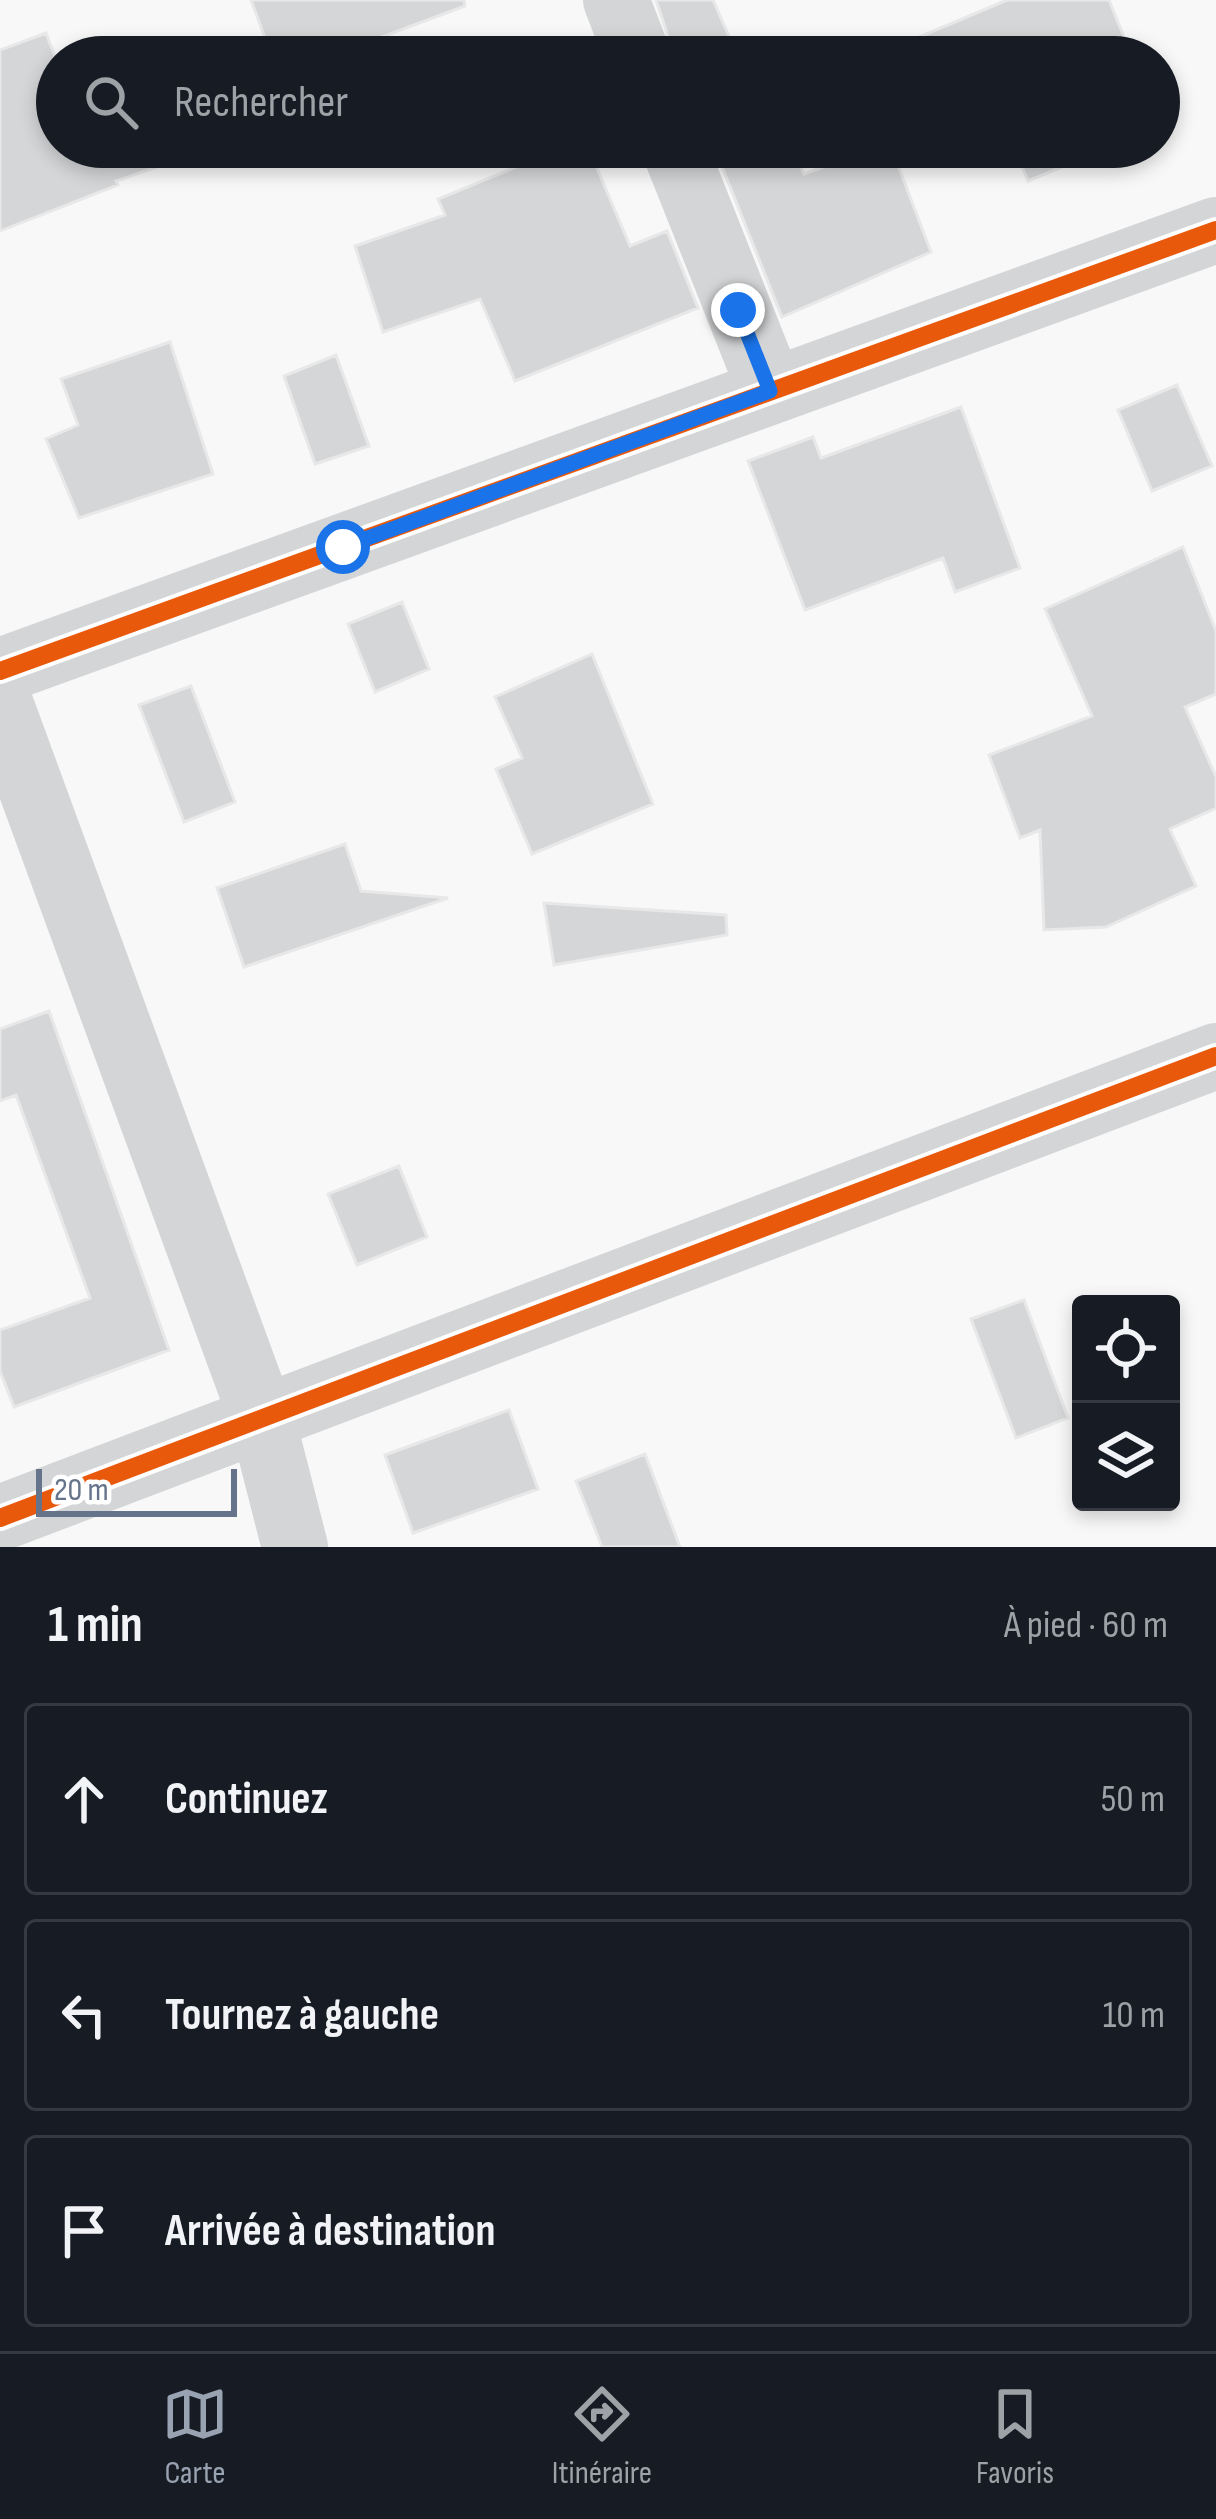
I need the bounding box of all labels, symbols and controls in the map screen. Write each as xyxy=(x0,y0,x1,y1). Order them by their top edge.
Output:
search box xyxy=(36,36,1180,168)
icon: search xyxy=(78,69,144,135)
text: Rechercher xyxy=(174,75,348,130)
route end xyxy=(711,283,765,337)
route start xyxy=(316,520,370,574)
map controls xyxy=(1072,1295,1180,1511)
button: locate xyxy=(1072,1295,1180,1403)
button: layers xyxy=(1072,1403,1180,1511)
scale bar xyxy=(36,1463,237,1516)
text: 20 m xyxy=(54,1470,109,1510)
text: 1 min xyxy=(48,1595,143,1656)
text: À pied · 60 m xyxy=(1004,1602,1168,1649)
icon: ahead xyxy=(51,1766,117,1832)
text: Continuez xyxy=(165,1772,328,1827)
text: 50 m xyxy=(1101,1776,1165,1823)
icon: left xyxy=(51,1982,117,2048)
text: Tournez à gauche xyxy=(165,1988,439,2043)
text: 10 m xyxy=(1103,1992,1165,2039)
icon: arrive xyxy=(51,2198,117,2264)
text: Arrivée à destination xyxy=(165,2204,495,2259)
tab: Carte xyxy=(162,2381,228,2493)
tab: Itinéraire xyxy=(552,2381,652,2493)
tab: Favoris xyxy=(976,2381,1054,2493)

